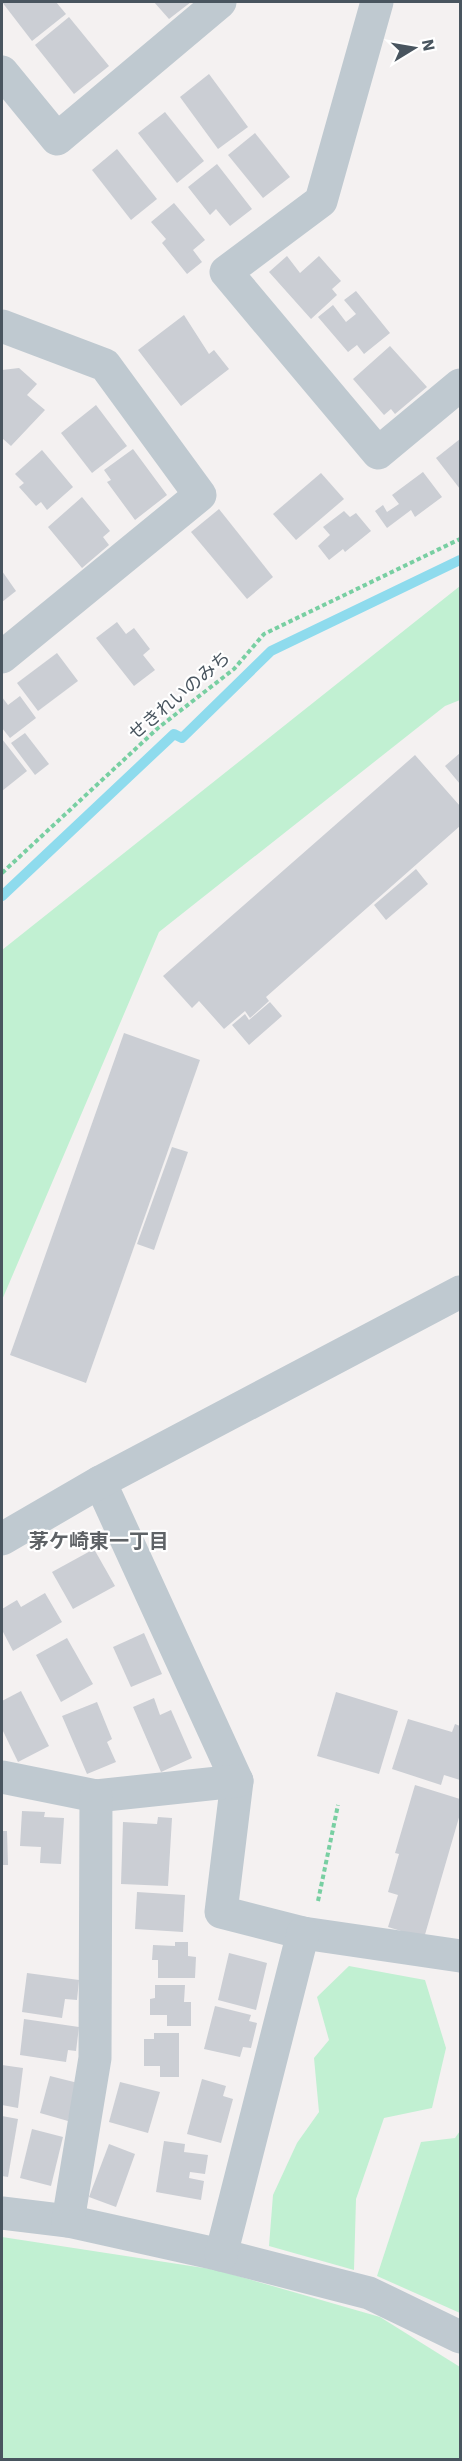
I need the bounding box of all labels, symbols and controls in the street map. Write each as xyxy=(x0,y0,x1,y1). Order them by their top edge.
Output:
north arrow xyxy=(384,18,444,78)
text: N xyxy=(418,38,440,53)
street label: せきれいのみち xyxy=(123,646,235,744)
district label: 茅ケ崎東一丁目 xyxy=(29,1527,169,1554)

